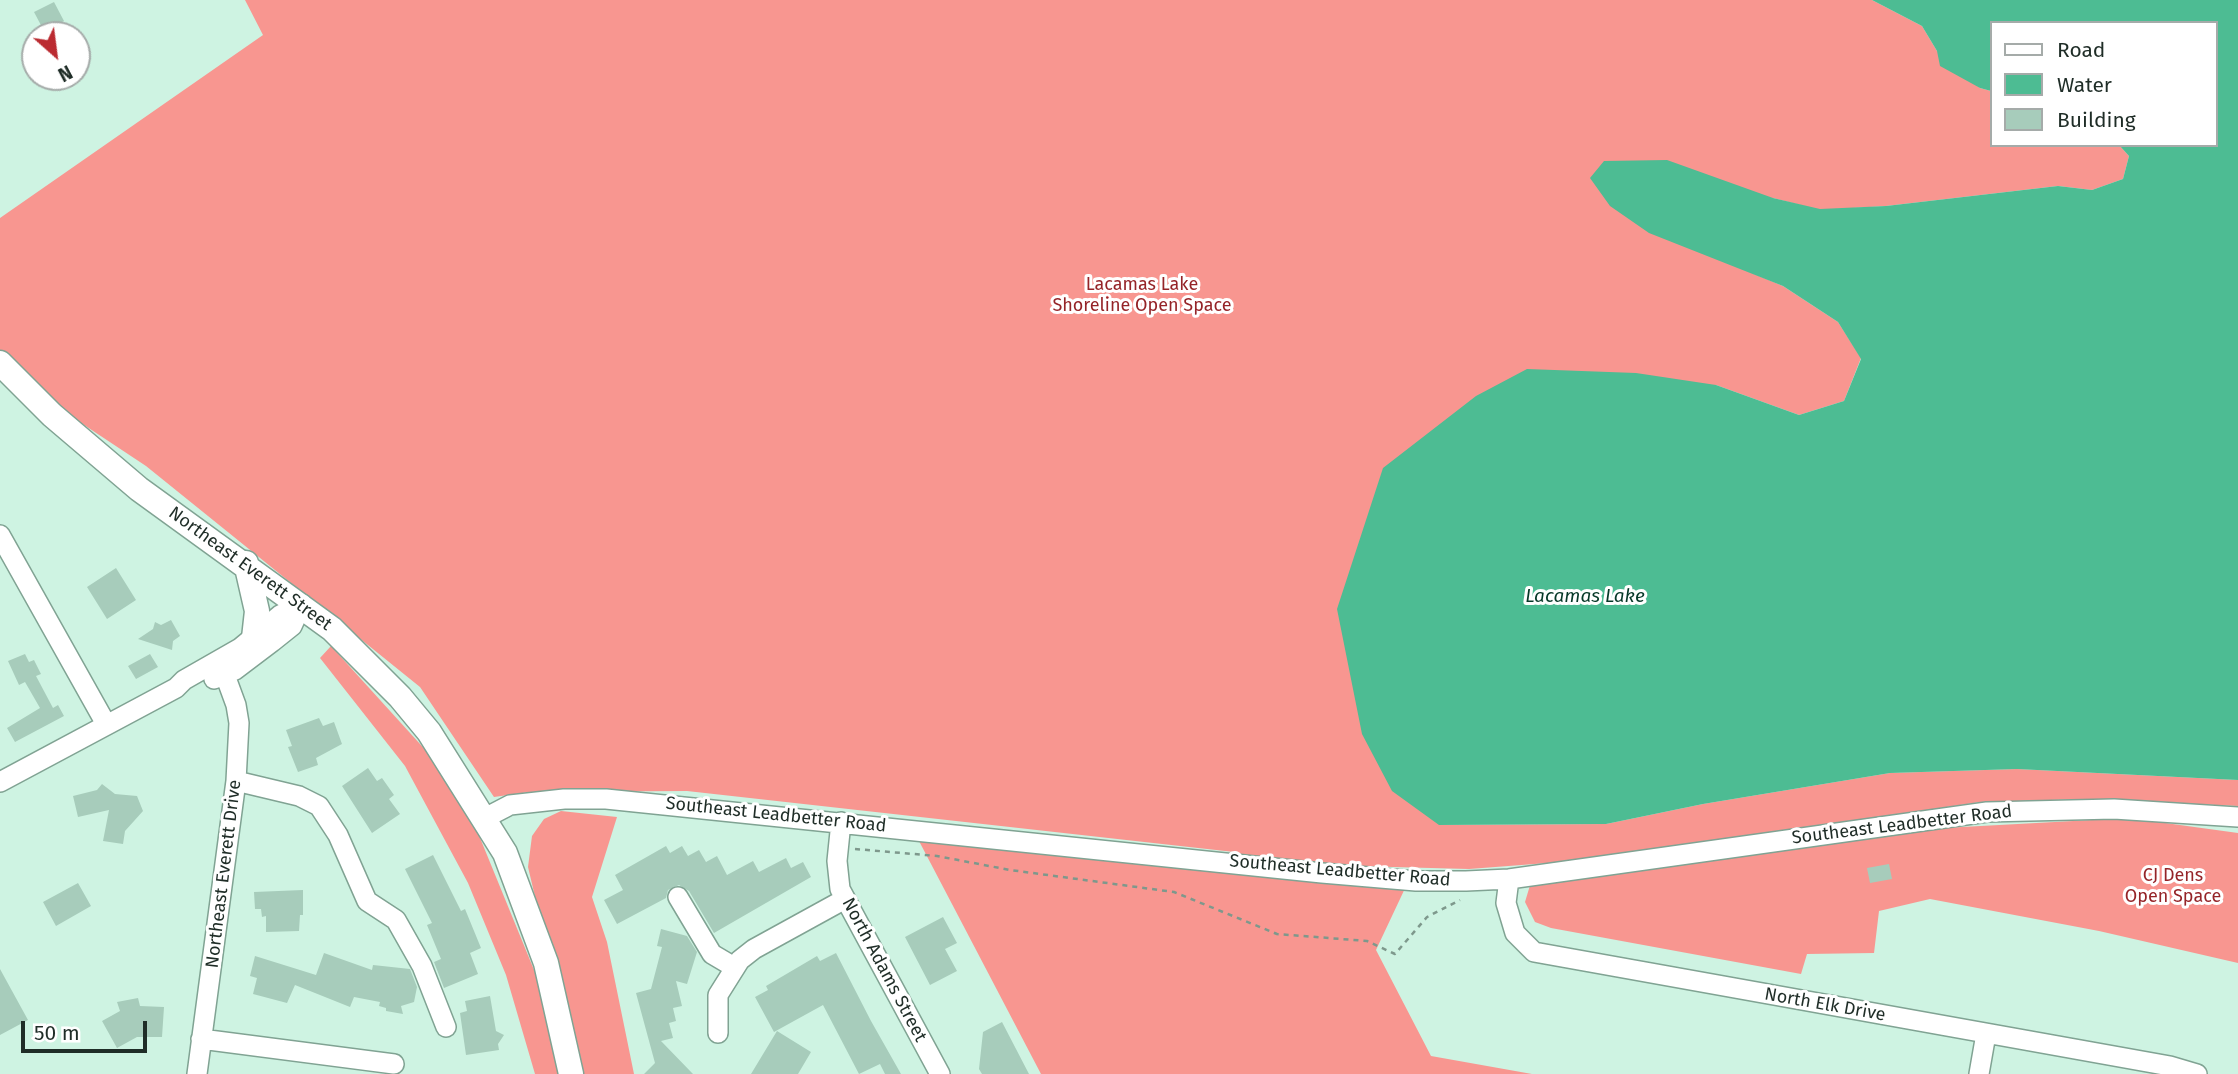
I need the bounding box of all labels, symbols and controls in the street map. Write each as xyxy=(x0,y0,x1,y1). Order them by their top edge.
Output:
north arrow xyxy=(21,21,91,91)
legend xyxy=(1990,21,2217,147)
text: Road xyxy=(2057,37,2105,63)
text: N xyxy=(54,60,76,86)
text: Water xyxy=(2057,72,2112,98)
text: Building xyxy=(2057,107,2136,133)
park label: Lacamas Lake Shoreline Open Space xyxy=(1052,274,1232,316)
street label: Northeast Everett Street xyxy=(164,503,336,635)
water label: Lacamas Lake xyxy=(1525,586,1645,608)
street label: Northeast Everett Drive xyxy=(202,779,246,969)
street label: Southeast Leadbetter Road xyxy=(665,793,887,837)
street label: Southeast Leadbetter Road xyxy=(1791,801,2013,849)
street label: Southeast Leadbetter Road xyxy=(1229,851,1451,891)
park label: CJ Dens Open Space xyxy=(2125,865,2221,908)
street label: North Adams Street xyxy=(837,894,931,1046)
street label: North Elk Drive xyxy=(1763,984,1887,1026)
scale bar xyxy=(24,1007,150,1052)
text: 50 m xyxy=(34,1020,80,1046)

